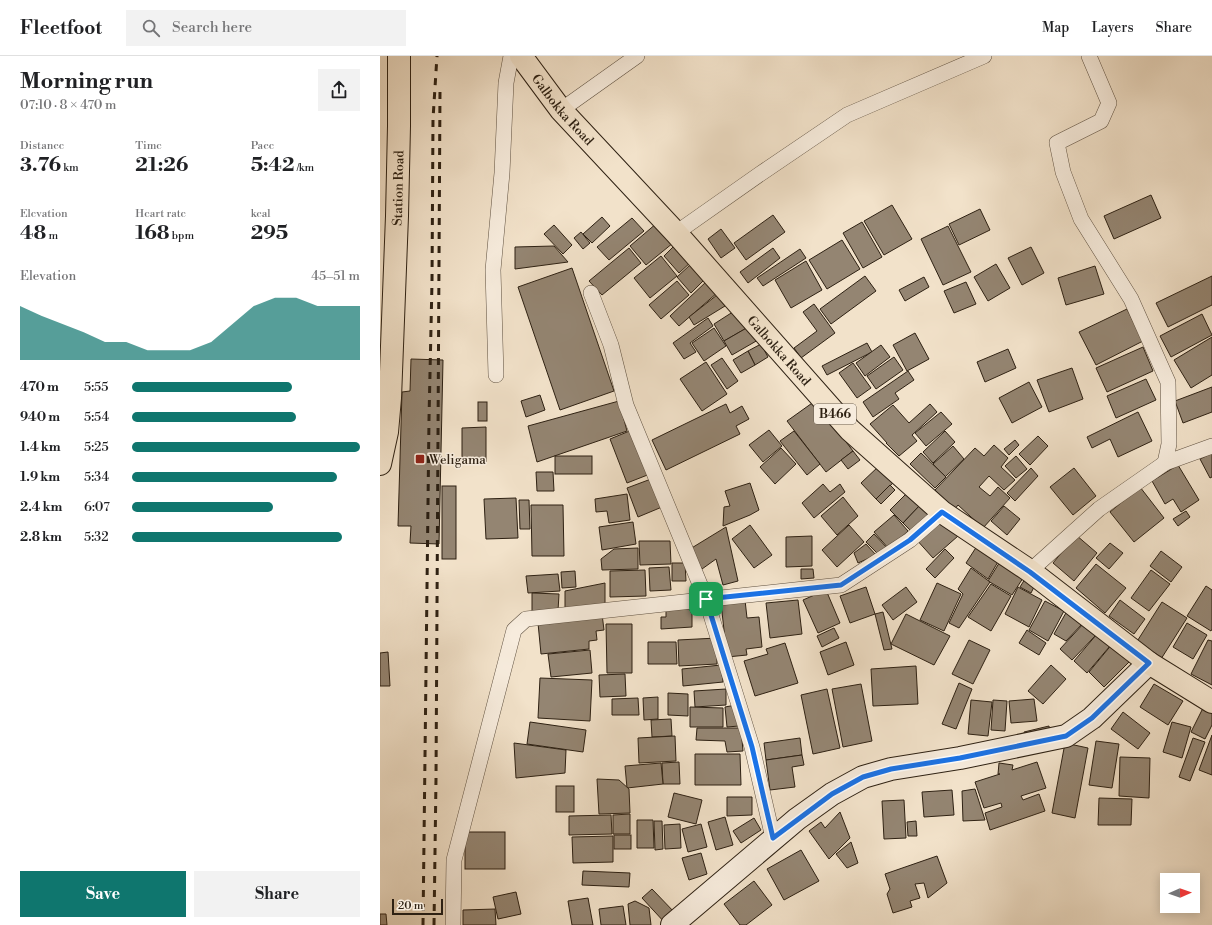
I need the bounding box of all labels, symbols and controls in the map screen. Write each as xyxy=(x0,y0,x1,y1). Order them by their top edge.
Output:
search box xyxy=(126,10,406,46)
text: Fleetfoot xyxy=(20,16,102,40)
icon: search xyxy=(140,17,162,39)
text: Search here xyxy=(172,18,252,37)
text: Map xyxy=(1042,19,1069,37)
text: Layers xyxy=(1091,19,1134,37)
text: Share xyxy=(1156,19,1192,37)
text: Morning run xyxy=(20,68,153,95)
button: share xyxy=(318,69,360,111)
street label: Galbokka Road xyxy=(528,71,597,149)
text: 07:10 · 8 × 470 m xyxy=(20,97,116,113)
text: Distance xyxy=(20,139,64,153)
text: Time xyxy=(135,139,162,153)
text: Pace xyxy=(251,139,274,153)
street label: Station Road xyxy=(390,149,407,226)
text: 3.76 xyxy=(20,153,61,178)
text: 21:26 xyxy=(135,153,188,178)
text: 5:42 xyxy=(251,153,294,178)
text: km xyxy=(61,161,79,175)
text: /km xyxy=(294,161,314,175)
text: Elevation xyxy=(20,207,68,221)
text: Heart rate xyxy=(135,207,186,221)
text: kcal xyxy=(251,207,271,221)
text: 48 xyxy=(20,221,46,246)
text: 168 xyxy=(135,221,170,246)
text: 295 xyxy=(251,221,288,246)
text: m xyxy=(46,229,58,243)
text: bpm xyxy=(170,229,194,243)
text: Elevation xyxy=(20,268,76,284)
text: 45–51 m xyxy=(311,268,360,284)
street label: Galbokka Road xyxy=(744,313,814,390)
text: 470 m xyxy=(20,379,59,395)
text: 5:55 xyxy=(84,379,108,395)
road number: B466 xyxy=(814,404,856,424)
text: 940 m xyxy=(20,409,60,425)
text: 5:54 xyxy=(84,409,109,425)
text: 1.4 km xyxy=(20,439,61,455)
text: 5:25 xyxy=(84,439,109,455)
place label: Weligama xyxy=(428,452,486,468)
marker: Weligama xyxy=(414,453,426,465)
text: 1.9 km xyxy=(20,469,60,485)
text: 5:34 xyxy=(84,469,109,485)
text: 2.4 km xyxy=(20,499,62,515)
text: 6:07 xyxy=(84,499,110,515)
text: 2.8 km xyxy=(20,529,62,545)
text: 5:32 xyxy=(84,529,109,545)
pin xyxy=(689,582,723,616)
icon: arrive xyxy=(695,588,717,610)
button: Save xyxy=(20,871,186,917)
button: Share xyxy=(194,871,360,917)
north arrow xyxy=(1160,873,1200,913)
map controls xyxy=(1160,873,1200,913)
scale bar xyxy=(392,897,443,916)
text: 20 m xyxy=(398,899,423,913)

